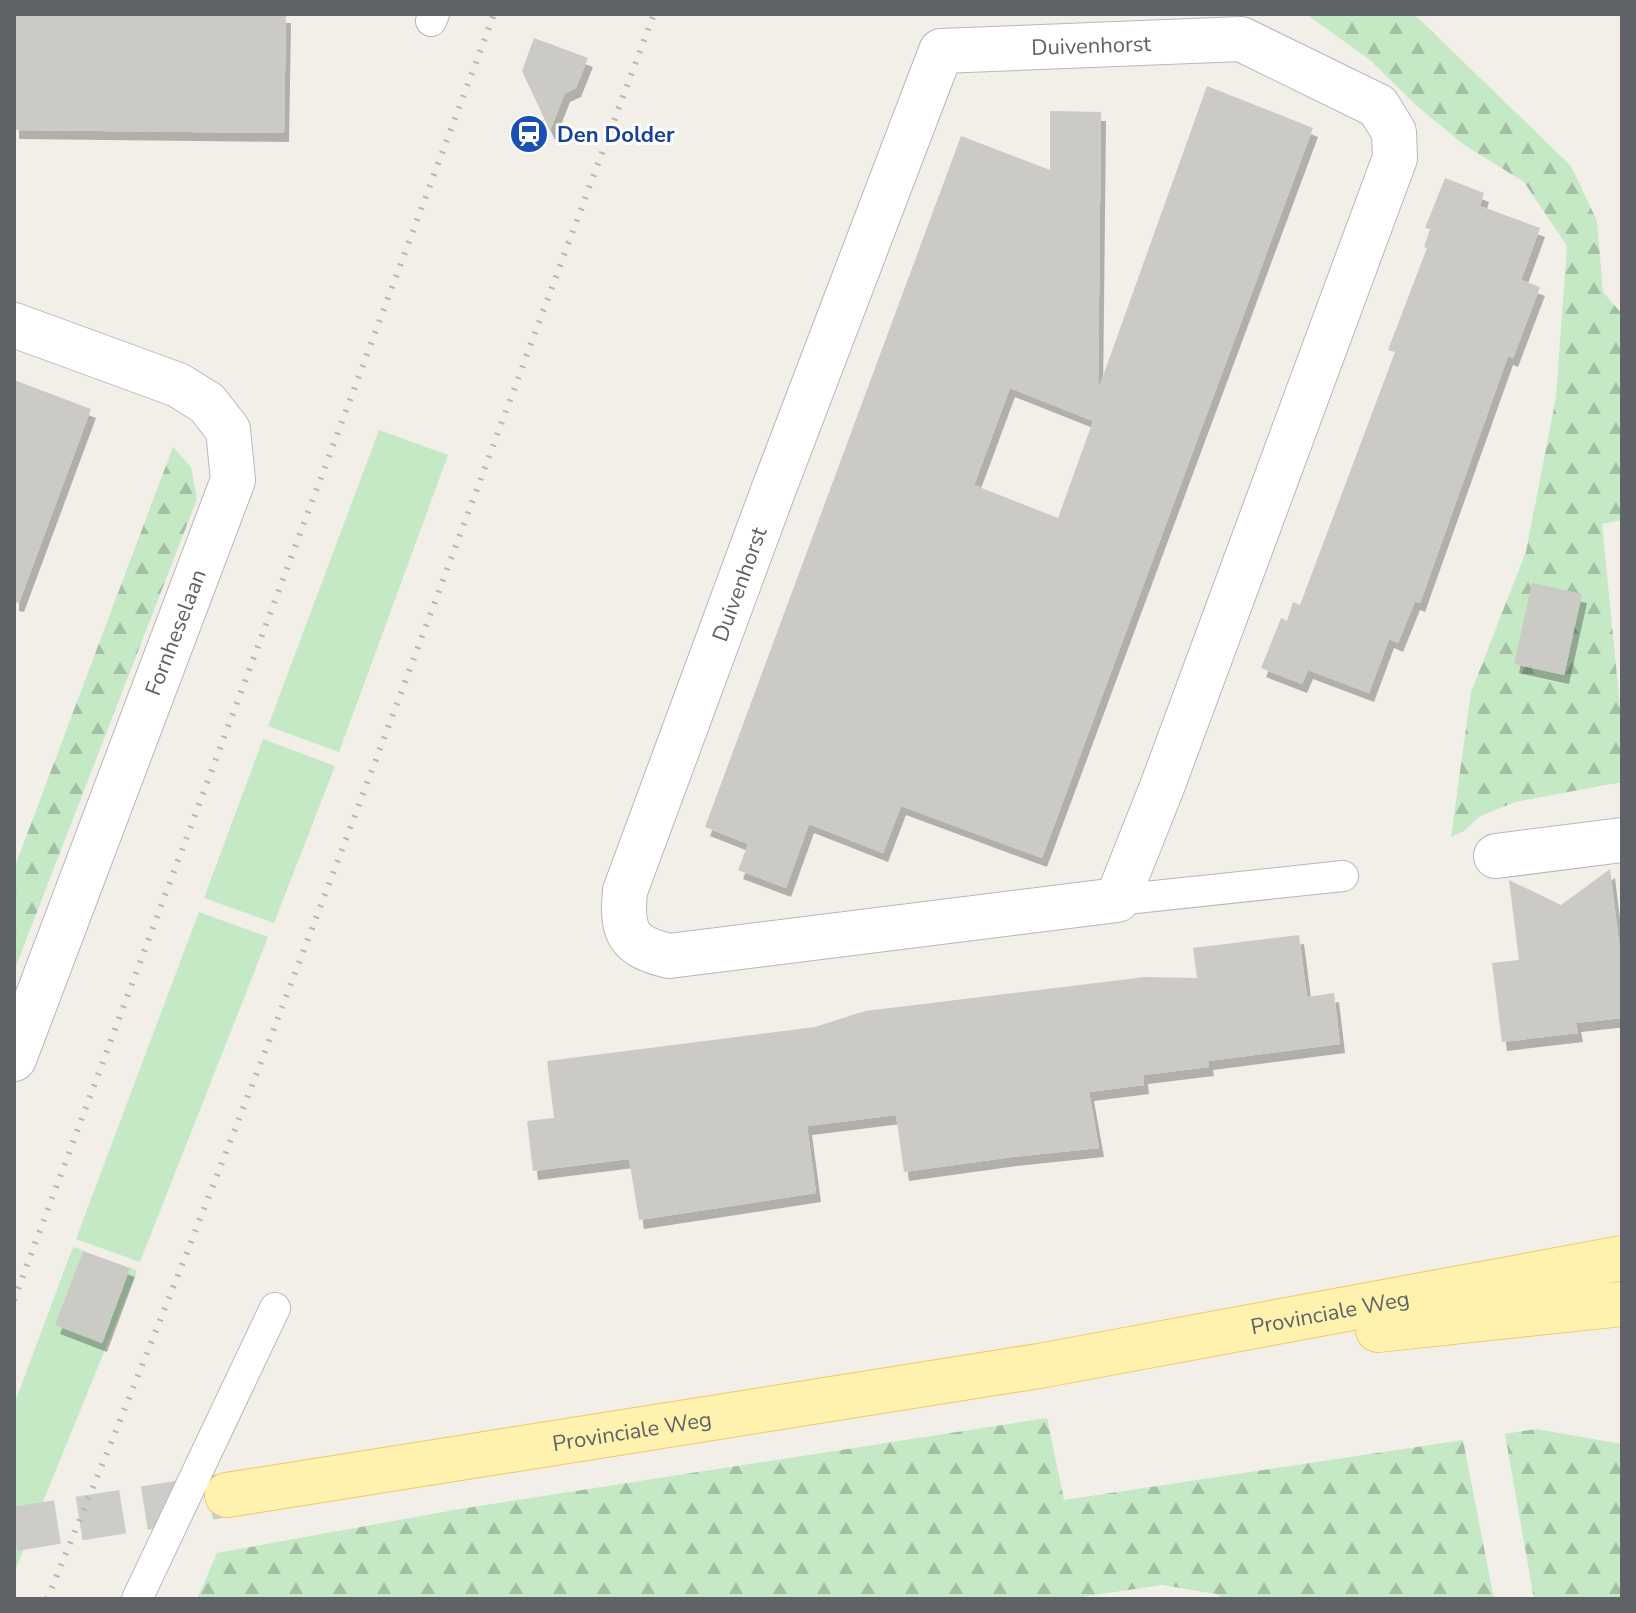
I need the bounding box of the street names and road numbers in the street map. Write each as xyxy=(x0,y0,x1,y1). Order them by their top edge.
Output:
street label: Duivenhorst xyxy=(1031,29,1152,63)
street label: Duivenhorst xyxy=(705,523,775,646)
street label: Fornheselaan xyxy=(138,565,214,700)
street label: Provinciale Weg xyxy=(1248,1284,1412,1342)
street label: Provinciale Weg xyxy=(550,1404,714,1459)

